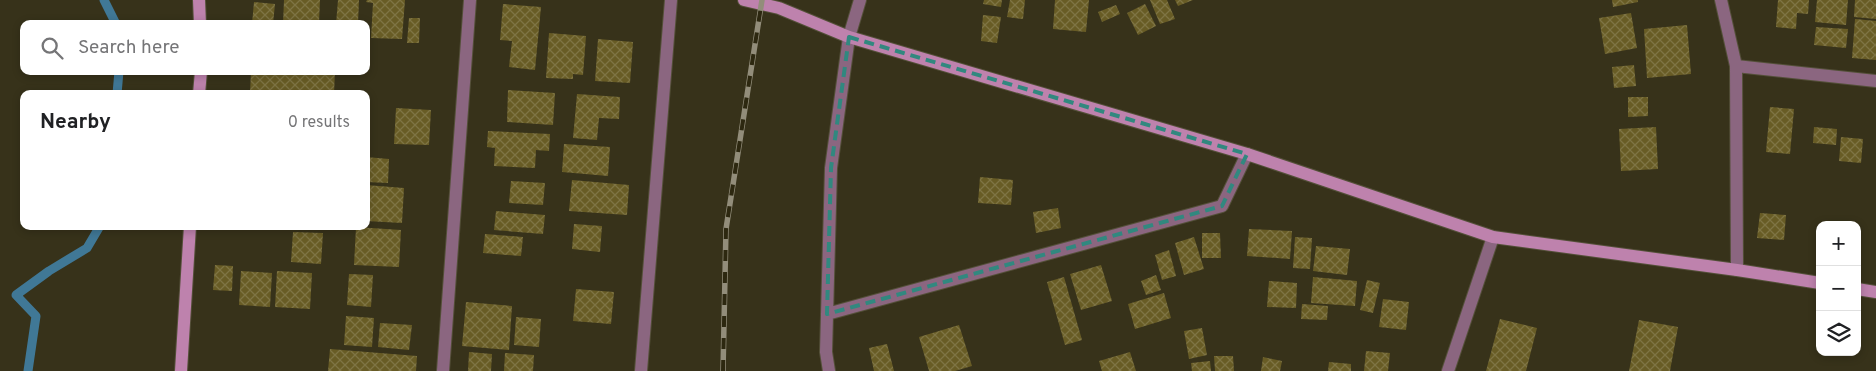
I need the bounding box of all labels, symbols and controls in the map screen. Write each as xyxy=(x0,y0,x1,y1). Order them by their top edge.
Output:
search box xyxy=(20,20,370,75)
icon: search xyxy=(38,34,66,62)
text: Search here xyxy=(78,36,180,60)
text: Nearby xyxy=(40,109,111,136)
text: 0 results xyxy=(288,113,350,133)
map controls xyxy=(1816,221,1861,356)
button: + xyxy=(1816,221,1861,266)
button: − xyxy=(1816,266,1861,311)
button: layers xyxy=(1816,311,1861,356)

